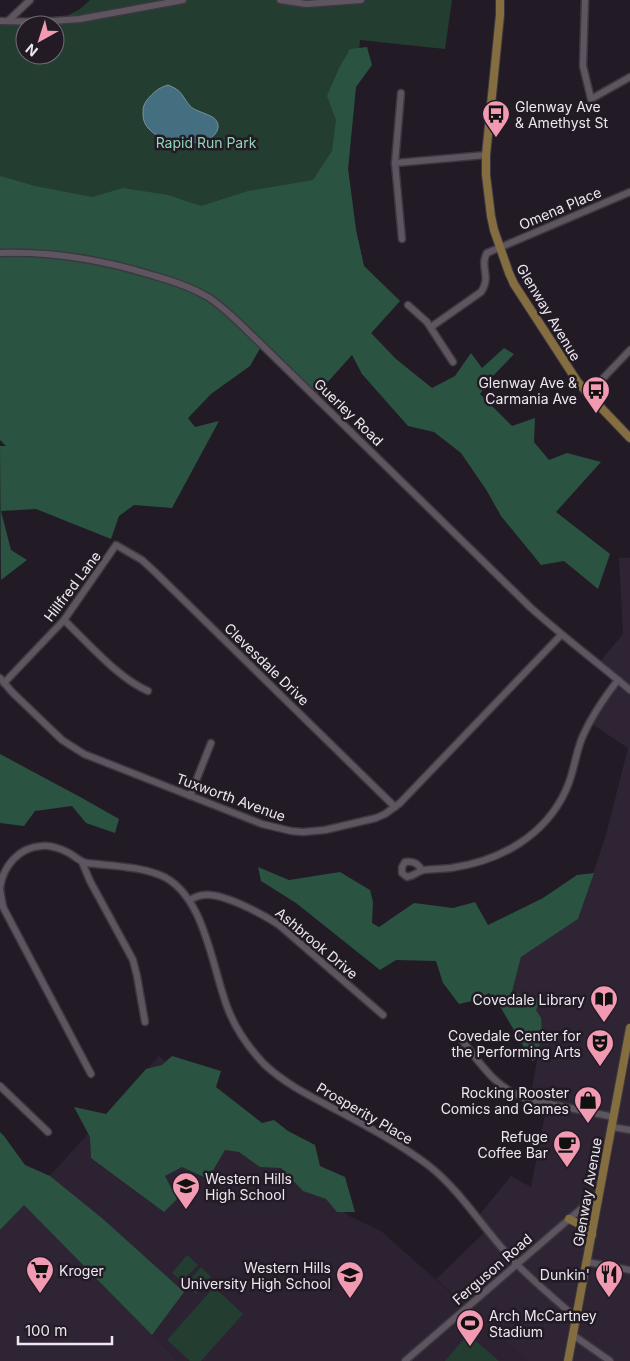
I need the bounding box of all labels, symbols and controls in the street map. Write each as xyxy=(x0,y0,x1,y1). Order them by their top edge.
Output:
north arrow xyxy=(15,15,65,65)
text: N xyxy=(22,41,41,60)
place label: Glenway Ave & Amethyst St xyxy=(515,98,608,131)
bus stop icon: Glenway Ave & Amethyst St xyxy=(481,99,511,138)
park label: Rapid Run Park xyxy=(156,134,257,151)
street label: Omena Place xyxy=(516,183,604,233)
street label: Glenway Avenue xyxy=(513,260,585,364)
place label: Glenway Ave & Carmania Ave xyxy=(478,374,577,407)
street label: Guerley Road xyxy=(311,375,387,449)
bus stop icon: Glenway Ave & Carmania Ave xyxy=(581,375,611,414)
street label: Hillfred Lane xyxy=(40,547,104,625)
street label: Clevesdale Drive xyxy=(221,619,313,709)
street label: Tuxworth Avenue xyxy=(174,769,288,825)
street label: Ashbrook Drive xyxy=(272,904,362,982)
library icon: Covedale Library xyxy=(589,984,619,1023)
place label: Covedale Library xyxy=(473,991,585,1008)
place label: Covedale Center for the Performing Arts xyxy=(448,1027,581,1060)
theatre icon: Covedale Center for the Performing Arts xyxy=(585,1028,615,1067)
street label: Prosperity Place xyxy=(314,1079,416,1147)
place label: Rocking Rooster Comics and Games xyxy=(441,1084,569,1117)
shop icon: Rocking Rooster Comics and Games xyxy=(573,1085,603,1124)
place label: Refuge Coffee Bar xyxy=(477,1128,548,1161)
cafe icon: Refuge Coffee Bar xyxy=(552,1129,582,1168)
street label: Glenway Avenue xyxy=(569,1136,605,1248)
place label: Western Hills High School xyxy=(205,1170,292,1203)
school or university icon: Western Hills High School xyxy=(171,1171,201,1210)
street label: Ferguson Road xyxy=(449,1230,535,1308)
supermarket icon: Kroger xyxy=(25,1255,55,1294)
place label: Western Hills University High School xyxy=(180,1259,331,1292)
restaurant icon: Dunkin' xyxy=(594,1259,624,1298)
school or university icon: Western Hills University High School xyxy=(335,1260,365,1299)
place label: Kroger xyxy=(59,1262,104,1279)
place label: Dunkin' xyxy=(540,1266,590,1283)
place label: Arch McCartney Stadium xyxy=(489,1307,597,1340)
sports icon: Arch McCartney Stadium xyxy=(455,1308,485,1347)
scale bar xyxy=(18,1314,111,1346)
text: 100 m xyxy=(25,1321,67,1340)

